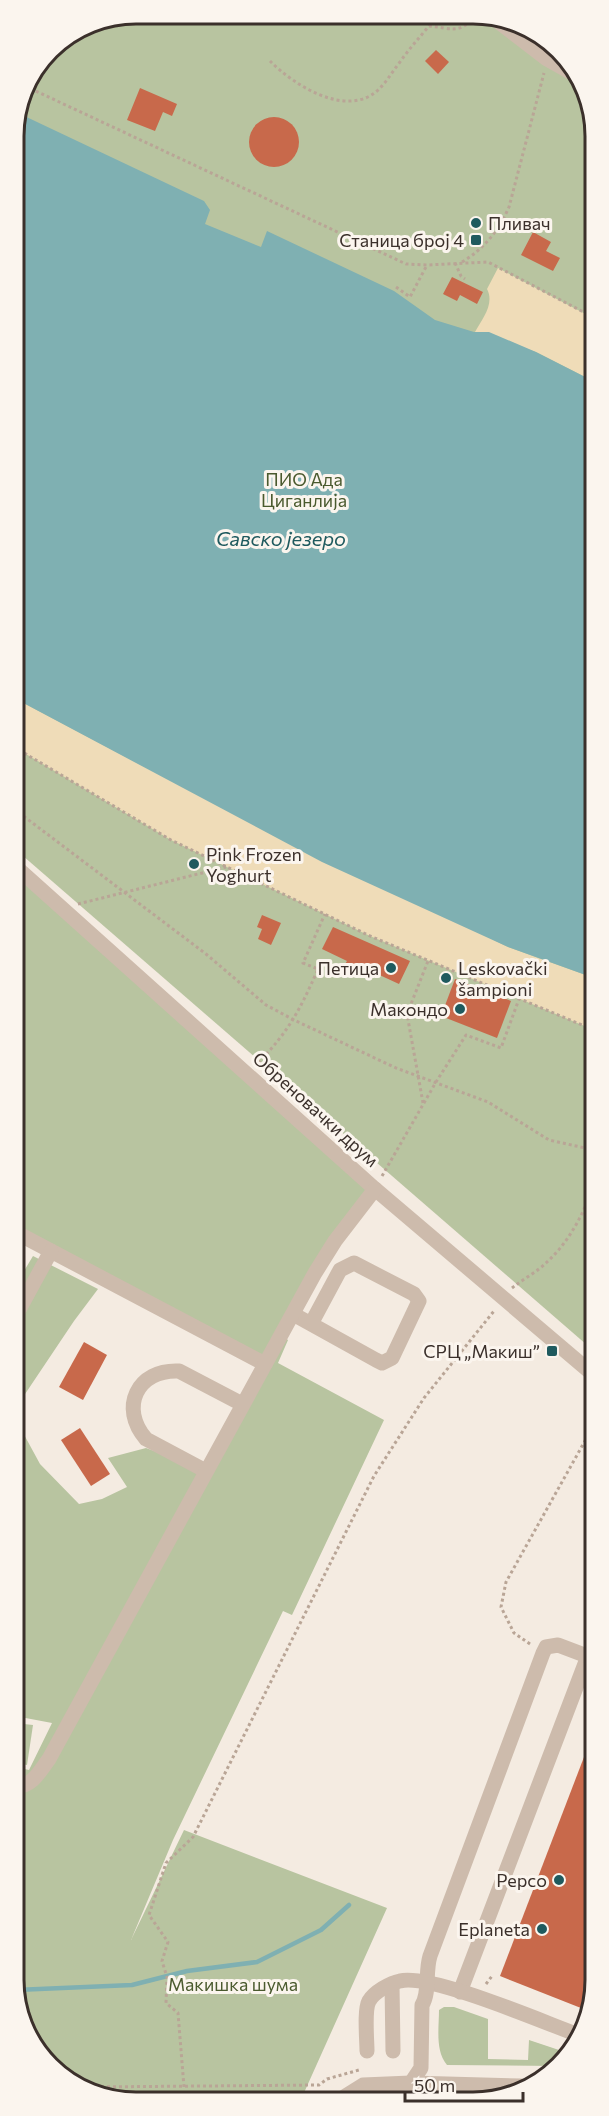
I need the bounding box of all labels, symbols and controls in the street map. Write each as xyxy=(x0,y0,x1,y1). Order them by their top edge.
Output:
place label: Пливач xyxy=(488,212,551,234)
marker: Пливач xyxy=(469,216,483,230)
place label: Станица број 4 xyxy=(339,229,464,251)
marker: Станица број 4 xyxy=(469,233,483,247)
park label: ПИО Ада Циганлија xyxy=(261,468,347,511)
water label: Савско језеро xyxy=(216,526,346,550)
place label: Pink Frozen Yoghurt xyxy=(206,843,302,886)
marker: Pink Frozen Yoghurt xyxy=(187,857,201,871)
place label: Петица xyxy=(317,957,379,979)
place label: Leskovački šampioni xyxy=(458,957,548,1000)
marker: Петица xyxy=(384,961,398,975)
marker: Leskovački šampioni xyxy=(439,971,453,985)
place label: Макондо xyxy=(370,998,448,1020)
marker: Макондо xyxy=(453,1002,467,1016)
street label: Обреновачки друм xyxy=(249,1047,383,1171)
place label: СРЦ „Макиш” xyxy=(423,1340,540,1362)
marker: СРЦ „Макиш” xyxy=(545,1344,559,1358)
place label: Pepco xyxy=(496,1869,547,1891)
marker: Pepco xyxy=(552,1873,566,1887)
place label: Eplaneta xyxy=(458,1918,530,1940)
marker: Eplaneta xyxy=(535,1922,549,1936)
park label: Макишка шума xyxy=(168,1973,298,1995)
scale bar xyxy=(405,2065,524,2103)
text: 50 m xyxy=(414,2074,455,2096)

